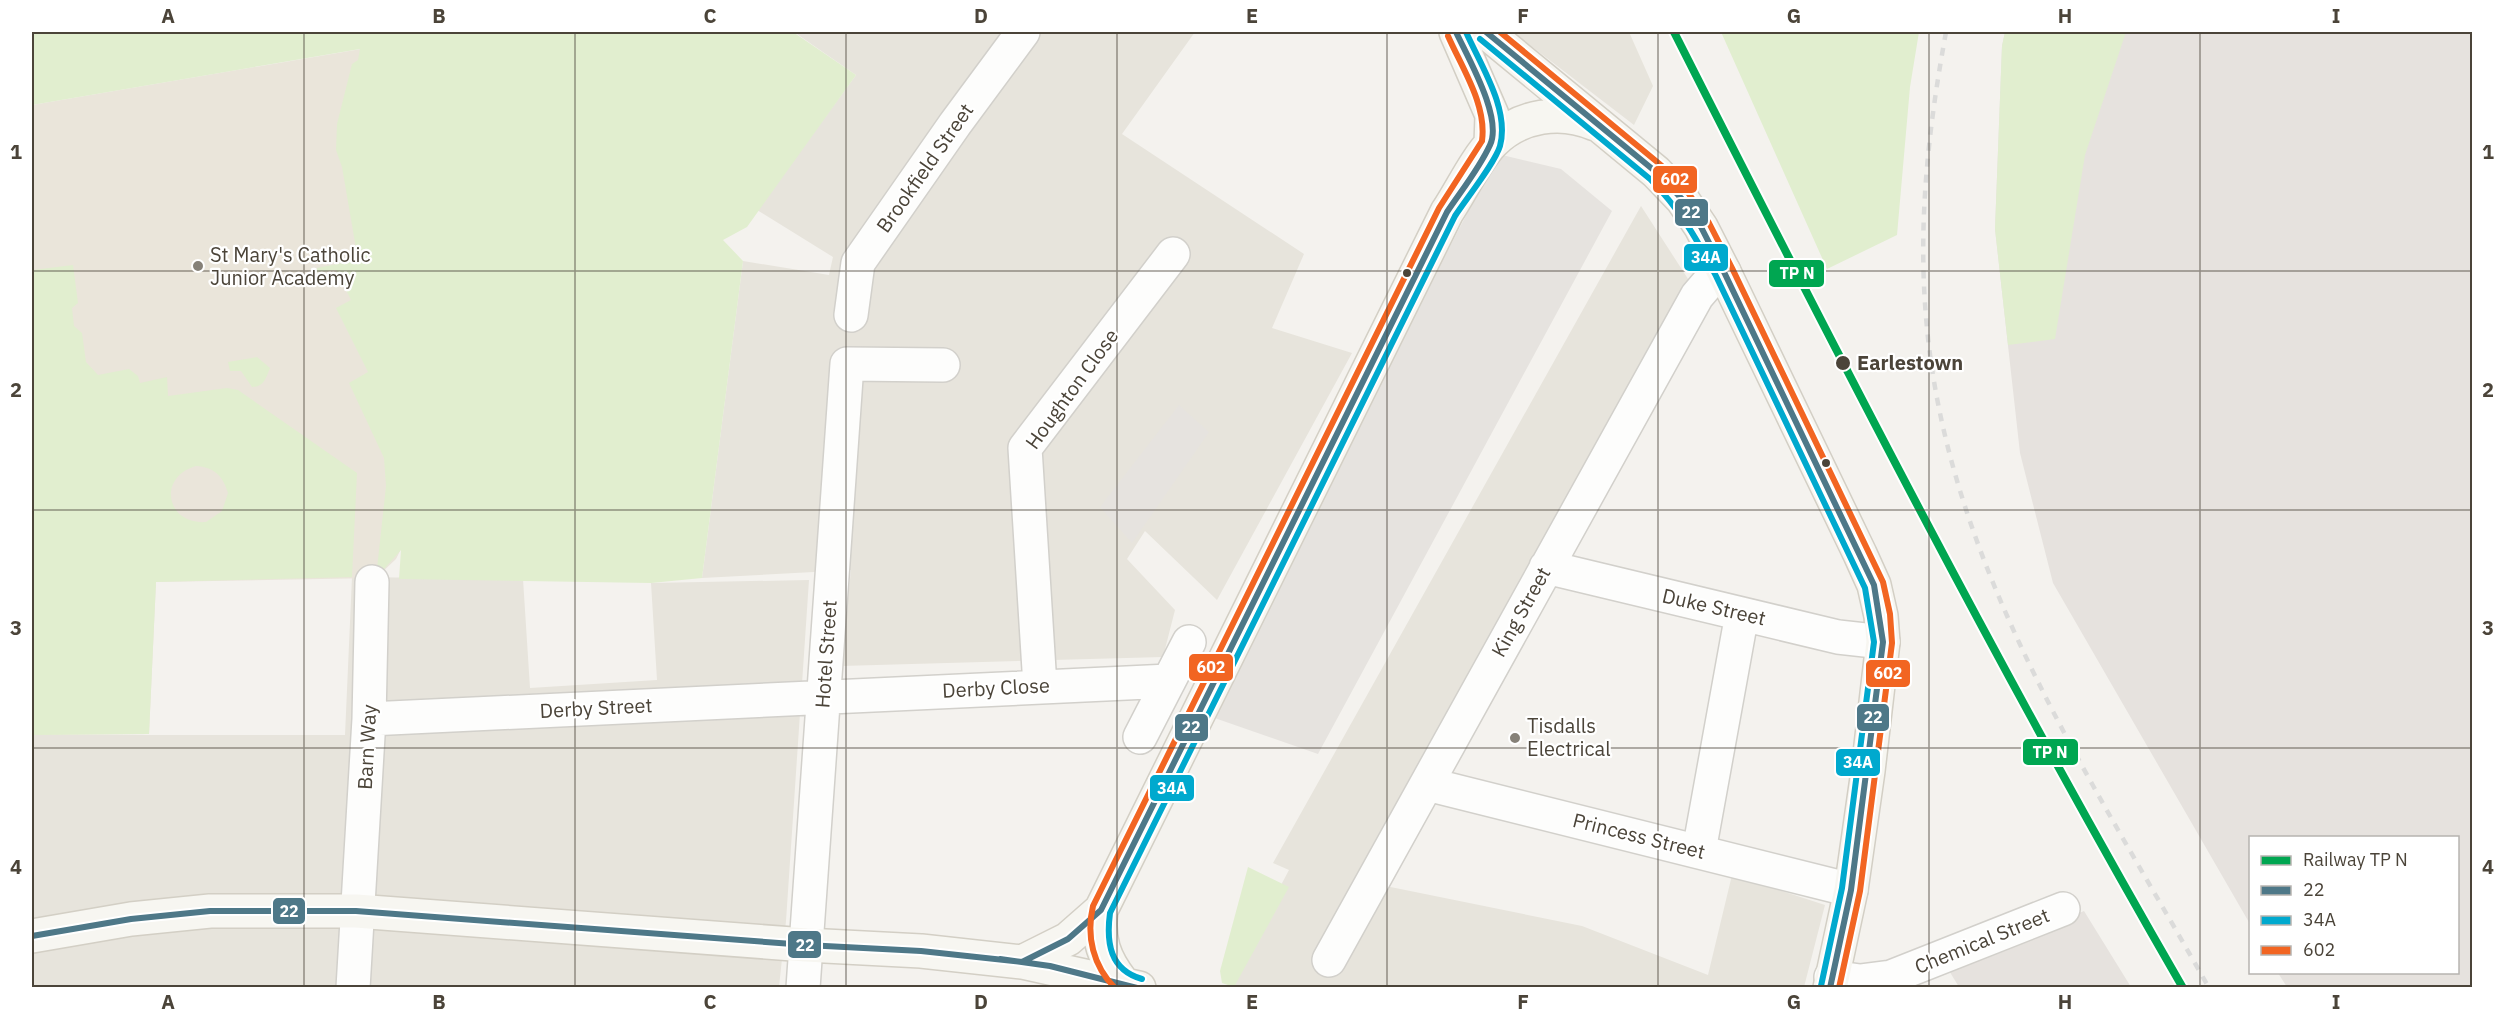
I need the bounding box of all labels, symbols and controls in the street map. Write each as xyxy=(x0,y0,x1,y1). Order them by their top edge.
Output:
text: A xyxy=(161,2,175,29)
text: B xyxy=(432,2,446,29)
text: C xyxy=(703,2,717,29)
text: D xyxy=(974,2,988,29)
text: E xyxy=(1246,2,1258,29)
text: F xyxy=(1517,2,1529,29)
text: G xyxy=(1787,2,1801,29)
text: H xyxy=(2058,2,2072,29)
text: I xyxy=(2332,2,2340,29)
street label: Brookfield Street xyxy=(870,98,979,238)
text: 1 xyxy=(10,138,22,165)
text: 1 xyxy=(2482,138,2494,165)
line badge: 602 xyxy=(1652,165,1698,194)
text: 602 xyxy=(1661,169,1689,189)
line badge: 22 xyxy=(1674,198,1709,227)
text: 22 xyxy=(1681,202,1701,222)
place label: St Mary's Catholic Junior Academy xyxy=(210,241,371,291)
line badge: 34A xyxy=(1683,243,1729,272)
text: 34A xyxy=(1691,247,1721,267)
marker: St Mary's Catholic Junior Academy xyxy=(191,259,205,273)
line badge: TP N xyxy=(1768,259,1825,288)
text: TP N xyxy=(1779,263,1815,283)
unlabelled marker xyxy=(1401,267,1413,279)
street label: Houghton Close xyxy=(1019,323,1124,454)
place label: Earlestown xyxy=(1857,349,1963,376)
marker: Earlestown xyxy=(1834,354,1852,372)
text: 2 xyxy=(10,376,22,403)
text: 2 xyxy=(2482,376,2494,403)
unlabelled marker xyxy=(1820,457,1832,469)
street label: King Street xyxy=(1485,562,1556,662)
street label: Duke Street xyxy=(1660,581,1769,632)
street label: Hotel Street xyxy=(808,599,843,709)
text: 3 xyxy=(10,614,22,641)
text: 3 xyxy=(2482,614,2494,641)
line badge: 602 xyxy=(1188,653,1234,682)
text: 602 xyxy=(1197,657,1225,677)
line badge: 602 xyxy=(1865,659,1911,688)
text: 602 xyxy=(1874,663,1902,683)
street label: Derby Close xyxy=(941,671,1050,704)
street label: Derby Street xyxy=(539,691,653,724)
line badge: 22 xyxy=(1856,703,1890,732)
street label: Barn Way xyxy=(351,704,382,790)
text: 22 xyxy=(1863,707,1883,727)
place label: Tisdalls Electrical xyxy=(1527,712,1611,762)
line badge: 22 xyxy=(1174,713,1209,742)
text: 22 xyxy=(1181,717,1201,737)
marker: Tisdalls Electrical xyxy=(1508,731,1522,745)
line badge: TP N xyxy=(2022,738,2079,766)
text: TP N xyxy=(2032,742,2068,762)
line badge: 34A xyxy=(1835,748,1881,777)
text: 34A xyxy=(1843,752,1873,772)
line badge: 34A xyxy=(1149,774,1195,802)
text: 34A xyxy=(1157,778,1187,798)
street label: Princess Street xyxy=(1570,806,1708,865)
legend xyxy=(2249,836,2459,974)
text: Railway TP N xyxy=(2303,848,2408,871)
text: 4 xyxy=(10,853,22,880)
text: 4 xyxy=(2482,853,2494,880)
text: 22 xyxy=(2303,878,2325,901)
line badge: 22 xyxy=(272,897,306,925)
text: 22 xyxy=(279,901,299,921)
street label: Chemical Street xyxy=(1910,901,2053,980)
text: 34A xyxy=(2303,908,2337,931)
line badge: 22 xyxy=(787,930,822,959)
text: 22 xyxy=(795,935,815,955)
text: 602 xyxy=(2303,938,2335,961)
text: A xyxy=(161,988,175,1015)
text: B xyxy=(432,988,446,1015)
text: C xyxy=(703,988,717,1015)
text: D xyxy=(974,988,988,1015)
text: E xyxy=(1246,988,1258,1015)
text: F xyxy=(1517,988,1529,1015)
text: G xyxy=(1787,988,1801,1015)
text: H xyxy=(2058,988,2072,1015)
text: I xyxy=(2332,988,2340,1015)

